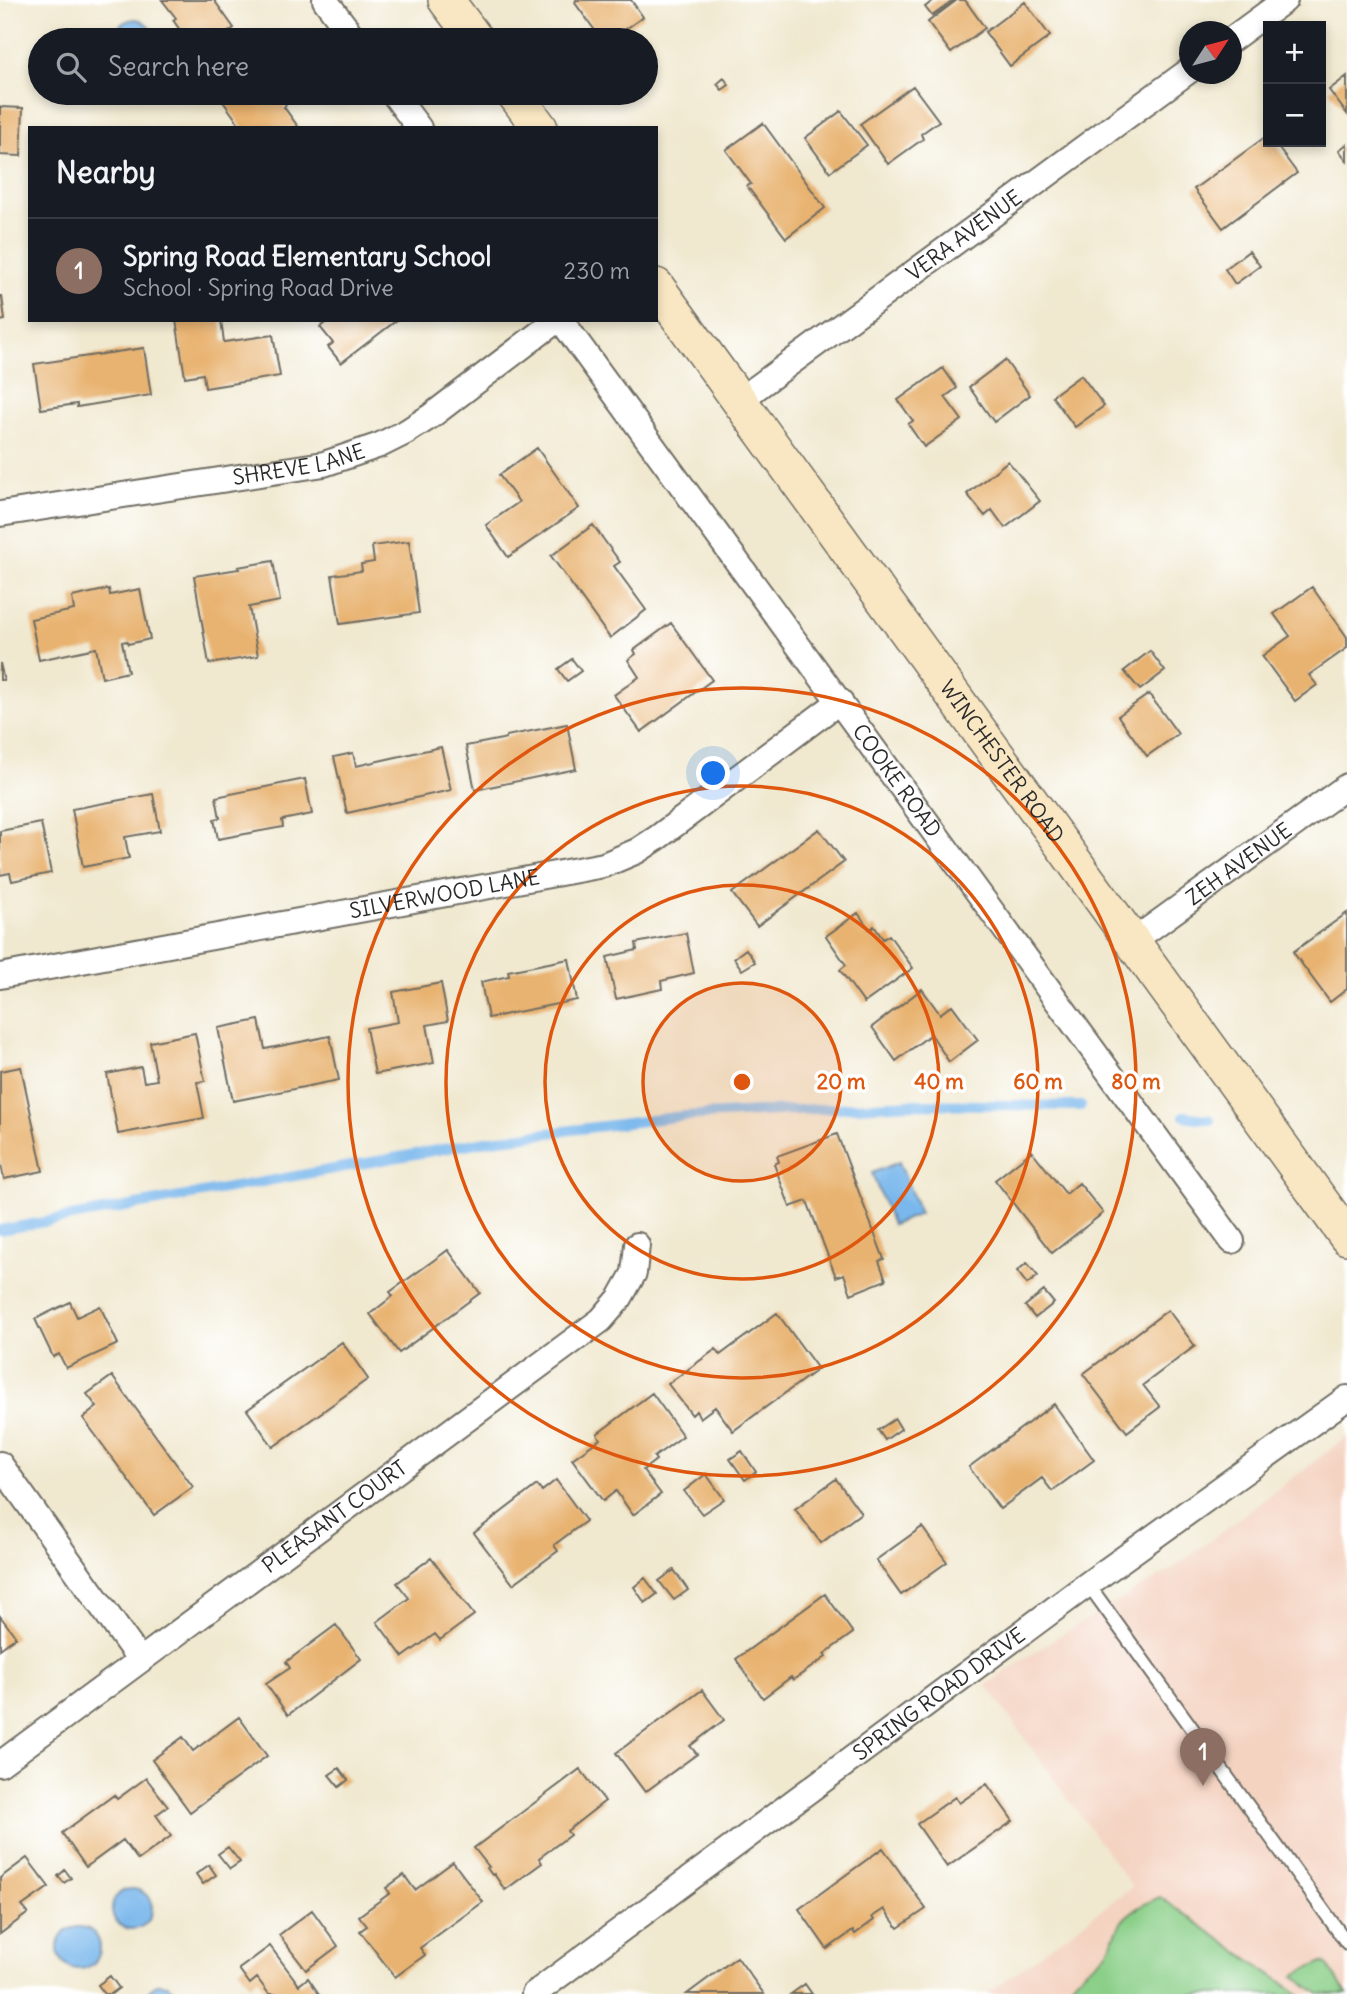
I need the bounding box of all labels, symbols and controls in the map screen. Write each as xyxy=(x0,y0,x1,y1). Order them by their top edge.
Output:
north arrow xyxy=(1179,21,1242,84)
map controls xyxy=(1263,21,1326,147)
button: + xyxy=(1263,21,1326,84)
search box xyxy=(28,28,658,105)
icon: search xyxy=(52,48,90,86)
text: Search here xyxy=(108,50,249,83)
button: − xyxy=(1263,84,1326,147)
text: Nearby xyxy=(56,153,156,191)
street label: VERA AVENUE xyxy=(901,184,1027,287)
text: Spring Road Elementary School xyxy=(123,240,491,273)
text: 1 xyxy=(74,256,84,285)
text: 230 m xyxy=(564,256,630,285)
text: School · Spring Road Drive xyxy=(123,273,394,302)
street label: SHREVE LANE xyxy=(231,437,368,491)
street label: WINCHESTER ROAD xyxy=(934,675,1070,848)
street label: COOKE ROAD xyxy=(847,718,947,843)
your location xyxy=(696,756,730,790)
street label: ZEH AVENUE xyxy=(1181,817,1297,911)
street label: SILVERWOOD LANE xyxy=(347,863,542,925)
text: 20 m xyxy=(817,1068,866,1095)
text: 40 m xyxy=(914,1068,964,1095)
text: 60 m xyxy=(1013,1068,1063,1095)
text: 80 m xyxy=(1111,1068,1161,1095)
centre of rings xyxy=(730,1070,754,1094)
street label: PLEASANT COURT xyxy=(257,1454,412,1579)
street label: SPRING ROAD DRIVE xyxy=(847,1621,1030,1766)
pin: 1 xyxy=(1180,1728,1226,1786)

